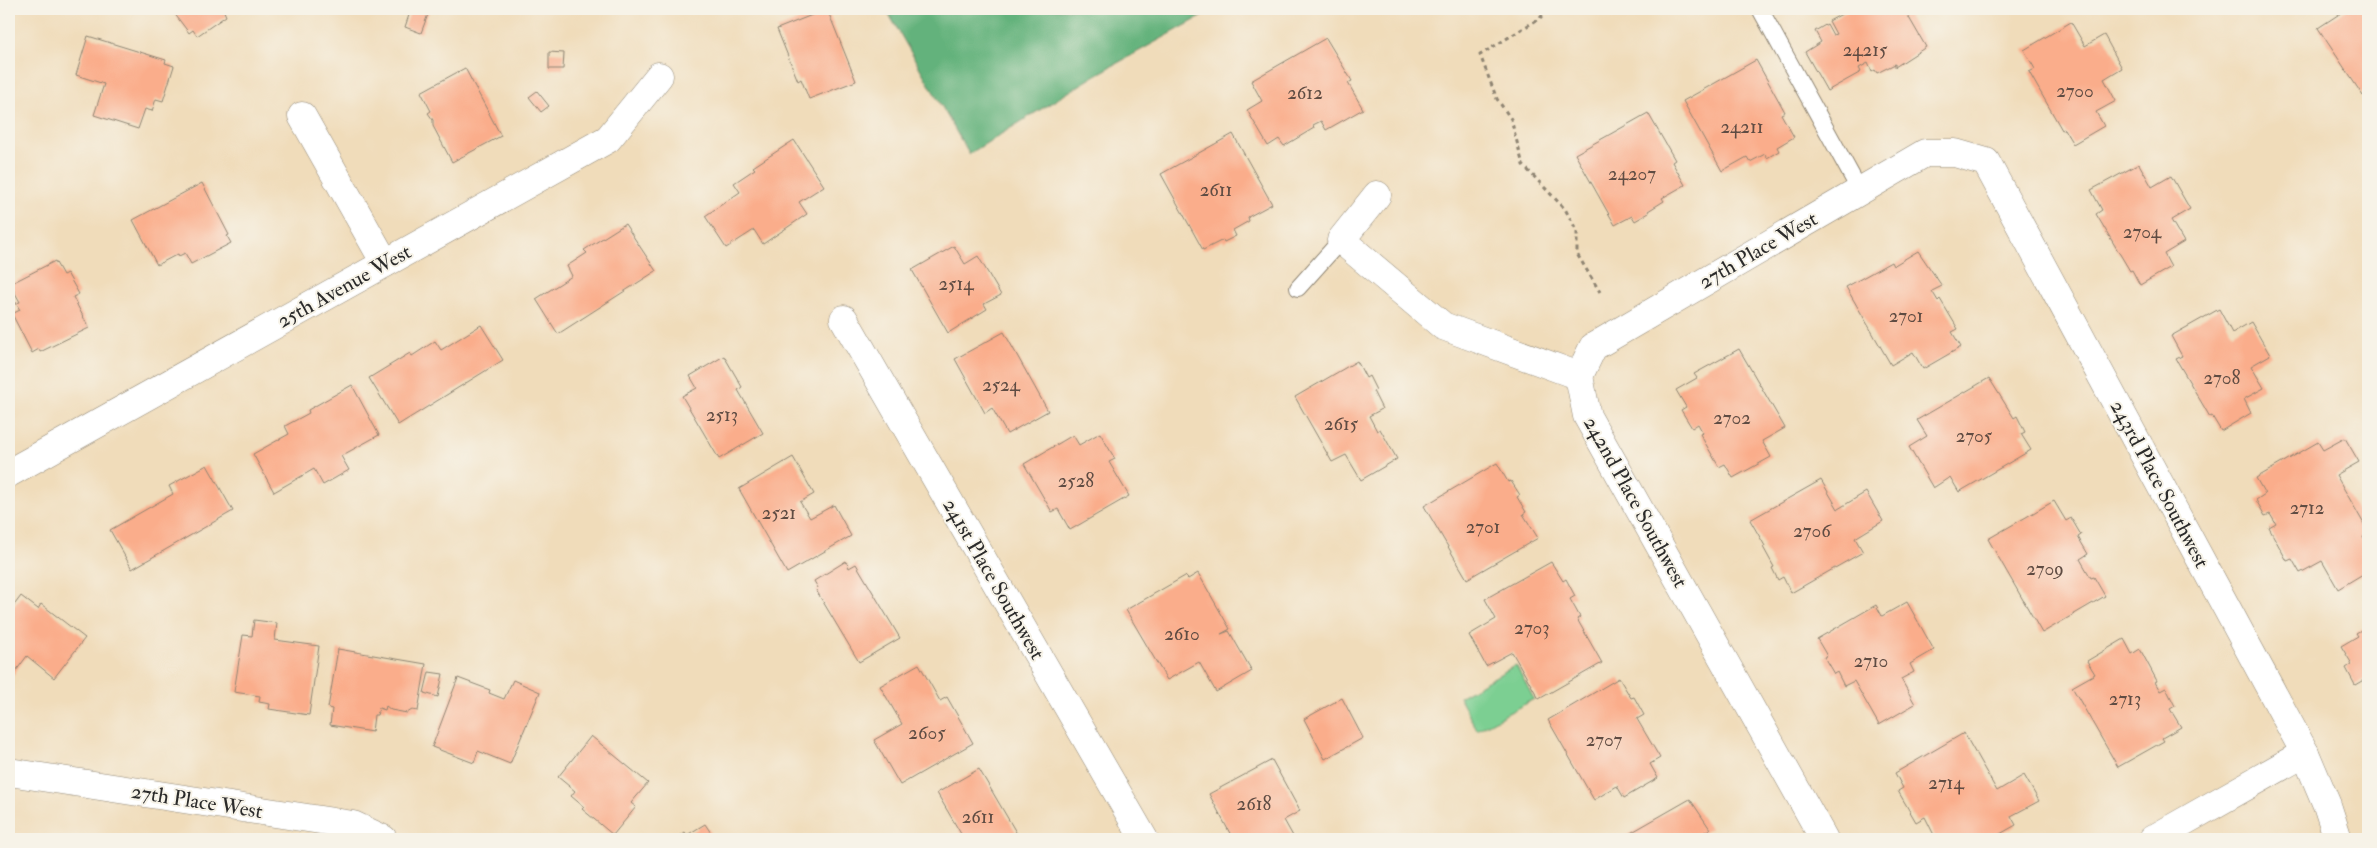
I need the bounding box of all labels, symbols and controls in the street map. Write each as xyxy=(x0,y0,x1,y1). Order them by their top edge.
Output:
house number: 24215 xyxy=(1843,38,1888,62)
house number: 2700 xyxy=(2056,79,2094,103)
house number: 2612 xyxy=(1287,81,1323,105)
house number: 24211 xyxy=(1720,115,1764,139)
house number: 24207 xyxy=(1608,162,1656,186)
house number: 2611 xyxy=(1200,178,1232,202)
street label: 27th Place West xyxy=(1694,205,1823,295)
house number: 2704 xyxy=(2123,220,2162,244)
street label: 25th Avenue West xyxy=(272,238,416,334)
house number: 2514 xyxy=(939,272,974,296)
house number: 2701 xyxy=(1889,304,1923,328)
house number: 2708 xyxy=(2204,366,2241,390)
house number: 2524 xyxy=(982,373,1021,397)
street label: 243rd Place Southwest xyxy=(2104,396,2215,573)
house number: 2513 xyxy=(706,403,738,427)
house number: 2702 xyxy=(1713,406,1751,430)
house number: 2615 xyxy=(1324,412,1359,436)
street label: 242nd Place Southwest xyxy=(1577,412,1694,593)
house number: 2705 xyxy=(1956,424,1993,448)
house number: 2528 xyxy=(1058,469,1094,493)
street label: 241st Place Southwest xyxy=(936,494,1051,665)
house number: 2712 xyxy=(2290,496,2324,520)
house number: 2521 xyxy=(762,501,796,525)
house number: 2701 xyxy=(1466,515,1500,539)
house number: 2706 xyxy=(1793,519,1832,543)
house number: 2709 xyxy=(2026,557,2064,581)
house number: 2703 xyxy=(1514,616,1550,640)
house number: 2610 xyxy=(1164,622,1200,646)
house number: 2710 xyxy=(1854,649,1888,673)
house number: 2713 xyxy=(2109,687,2141,711)
house number: 2605 xyxy=(908,721,946,745)
house number: 2707 xyxy=(1586,728,1623,752)
house number: 2714 xyxy=(1928,771,1964,795)
street label: 27th Place West xyxy=(129,778,265,825)
house number: 2618 xyxy=(1237,792,1271,816)
house number: 2611 xyxy=(962,805,994,829)

